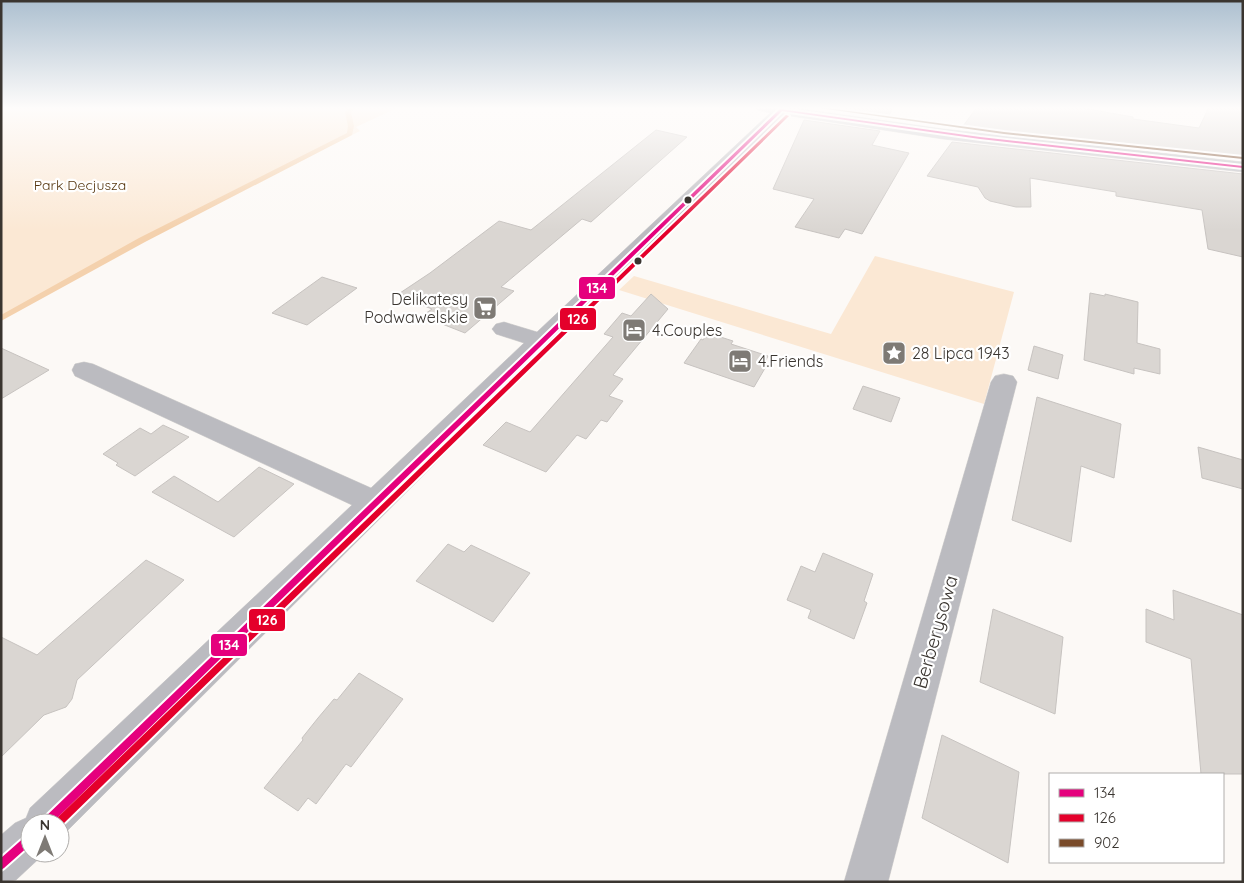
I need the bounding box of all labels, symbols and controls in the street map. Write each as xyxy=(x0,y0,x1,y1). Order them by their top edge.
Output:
park label: Park Decjusza xyxy=(34,176,126,194)
unlabelled marker xyxy=(683,195,693,205)
unlabelled marker xyxy=(633,256,643,266)
line badge: 134 xyxy=(578,276,616,300)
text: 134 xyxy=(586,279,608,297)
place label: Delikatesy Podwawelskie xyxy=(364,289,468,327)
supermarket icon: Delikatesy Podwawelskie xyxy=(472,295,498,321)
line badge: 126 xyxy=(559,307,597,331)
text: 126 xyxy=(567,310,589,328)
hotel icon: 4.Couples xyxy=(621,317,647,343)
place label: 4.Couples xyxy=(652,320,722,340)
place icon: 28 Lipca 1943 xyxy=(881,340,907,366)
place label: 28 Lipca 1943 xyxy=(912,343,1010,363)
hotel icon: 4.Friends xyxy=(727,348,753,374)
place label: 4.Friends xyxy=(758,351,823,371)
street label: Berberysowa xyxy=(907,573,963,691)
line badge: 126 xyxy=(248,608,286,632)
text: 126 xyxy=(256,611,278,629)
line badge: 134 xyxy=(210,633,248,657)
text: 134 xyxy=(218,636,240,654)
legend xyxy=(1049,773,1224,863)
text: 134 xyxy=(1094,783,1115,802)
text: 126 xyxy=(1094,808,1116,827)
north arrow xyxy=(20,813,70,863)
text: N xyxy=(40,816,50,834)
text: 902 xyxy=(1094,833,1120,852)

